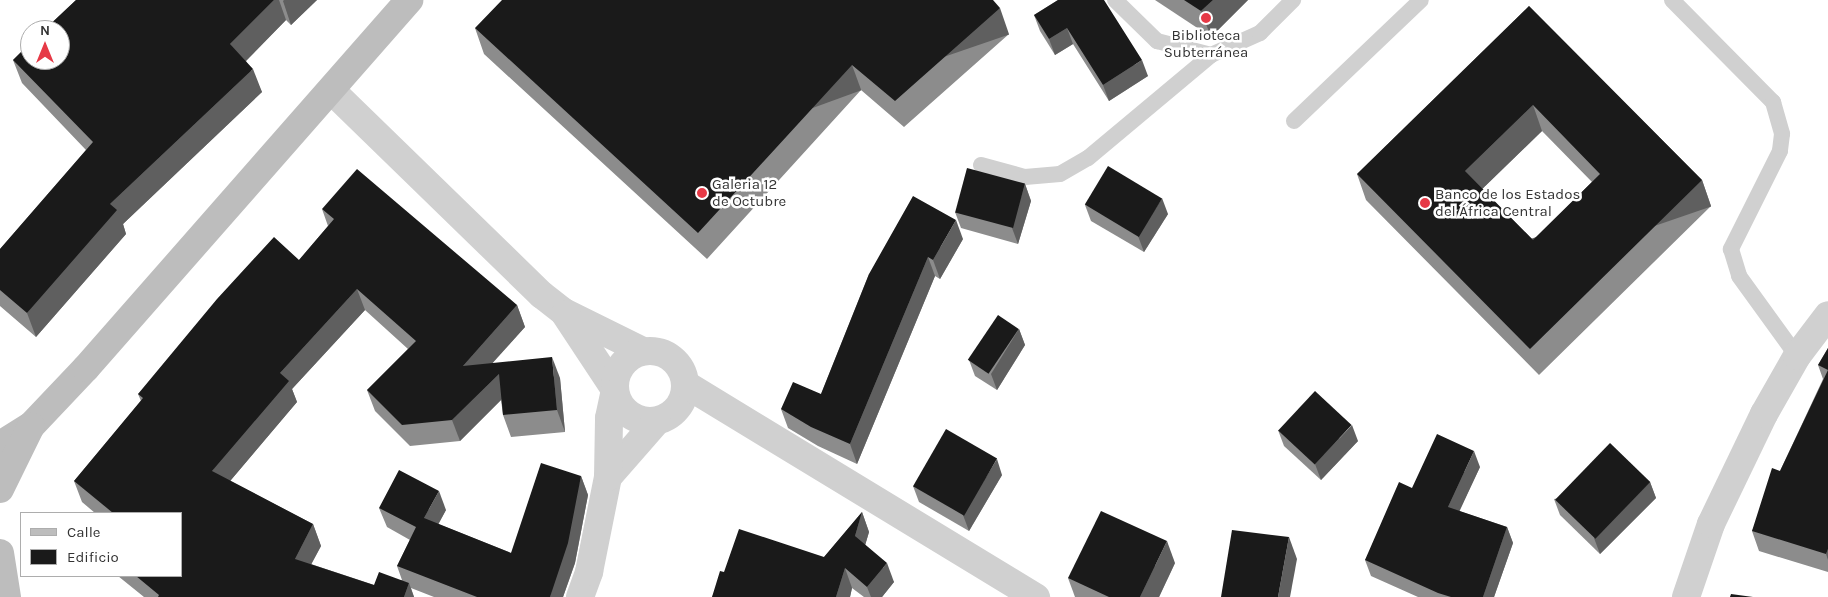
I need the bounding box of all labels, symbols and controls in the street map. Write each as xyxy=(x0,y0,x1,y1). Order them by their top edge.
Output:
marker: Biblioteca Subterránea xyxy=(1200,12,1212,24)
north arrow xyxy=(20,20,70,70)
text: N xyxy=(40,22,50,39)
place label: Biblioteca Subterránea xyxy=(1164,26,1248,61)
place label: Galeria 12 de Octubre xyxy=(712,175,786,210)
place label: Banco de los Estados del África Central xyxy=(1435,185,1580,220)
marker: Galeria 12 de Octubre xyxy=(696,187,708,199)
marker: Banco de los Estados del África Central xyxy=(1419,197,1431,209)
legend xyxy=(20,512,182,577)
text: Calle xyxy=(67,523,101,541)
text: Edificio xyxy=(67,548,119,566)

